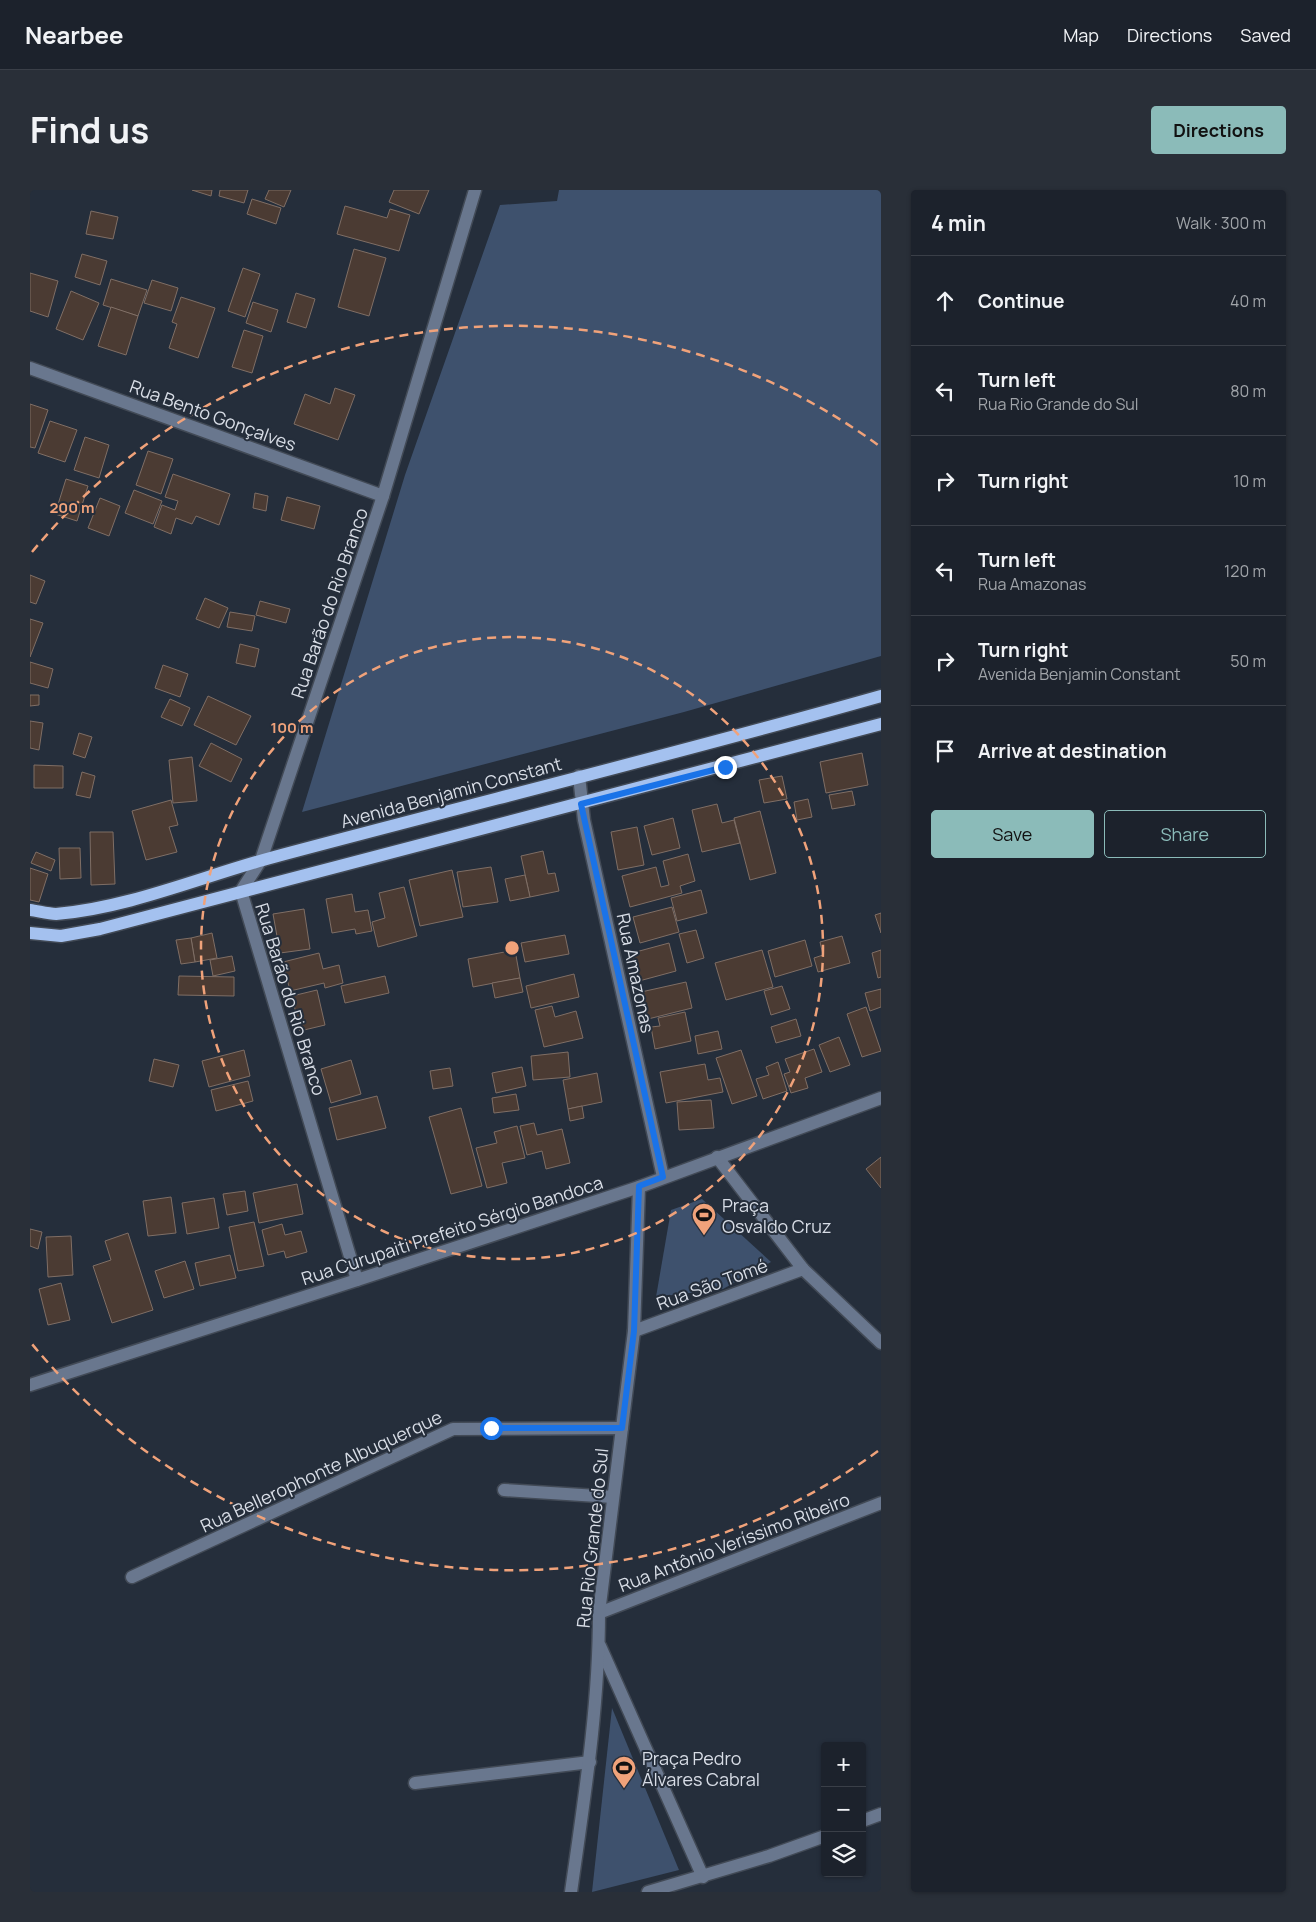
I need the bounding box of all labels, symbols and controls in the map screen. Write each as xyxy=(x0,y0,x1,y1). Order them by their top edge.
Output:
text: Nearbee xyxy=(25,18,124,51)
text: Map xyxy=(1063,23,1099,47)
text: Directions xyxy=(1127,23,1212,47)
text: Saved xyxy=(1240,23,1291,47)
text: Find us xyxy=(30,106,149,154)
button: Directions xyxy=(1151,106,1286,154)
text: 4 min xyxy=(931,209,986,237)
text: Walk · 300 m xyxy=(1176,212,1266,234)
icon: ahead xyxy=(931,287,959,315)
text: Continue xyxy=(978,288,1064,314)
text: 40 m xyxy=(1230,290,1266,312)
text: Turn left xyxy=(978,367,1056,393)
street label: Rua Bento Gonçalves xyxy=(126,374,300,456)
icon: left xyxy=(931,377,959,405)
text: 80 m xyxy=(1230,380,1266,402)
text: Rua Rio Grande do Sul xyxy=(978,393,1139,415)
icon: right xyxy=(931,467,959,495)
text: Turn right xyxy=(978,468,1068,494)
text: 10 m xyxy=(1233,470,1266,492)
text: 200 m xyxy=(49,497,95,518)
street label: Rua Barão do Rio Branco xyxy=(285,505,373,701)
text: Turn left xyxy=(978,547,1056,573)
icon: left xyxy=(931,557,959,585)
text: 120 m xyxy=(1224,560,1266,582)
text: Rua Amazonas xyxy=(978,573,1086,595)
text: Turn right xyxy=(978,637,1068,663)
icon: right xyxy=(931,647,959,675)
text: 50 m xyxy=(1230,650,1266,672)
text: Avenida Benjamin Constant xyxy=(978,663,1181,685)
text: 100 m xyxy=(271,717,313,738)
icon: arrive xyxy=(931,737,959,765)
text: Arrive at destination xyxy=(978,738,1167,764)
street label: Avenida Benjamin Constant xyxy=(338,751,564,833)
route end xyxy=(714,756,737,779)
button: Save xyxy=(931,810,1094,858)
button: Share xyxy=(1104,810,1266,858)
street label: Rua Barão do Rio Branco xyxy=(250,900,332,1098)
street label: Rua Amazonas xyxy=(612,911,660,1035)
centre of rings xyxy=(503,939,521,957)
street label: Rua Curupaiti Prefeito Sérgio Bandoca xyxy=(298,1170,606,1290)
place label: Praça Osvaldo Cruz xyxy=(722,1193,831,1238)
sports icon: Praça Osvaldo Cruz xyxy=(691,1202,717,1236)
street label: Rua São Tomé xyxy=(653,1253,771,1315)
street label: Rua Bellerophonte Albuquerque xyxy=(196,1404,446,1538)
route start xyxy=(480,1417,503,1440)
street label: Rua Rio Grande do Sul xyxy=(571,1447,613,1629)
street label: Rua Antônio Veríssimo Ribeiro xyxy=(615,1487,853,1597)
map controls xyxy=(821,1742,866,1877)
button: + xyxy=(821,1742,866,1787)
place label: Praça Pedro Álvares Cabral xyxy=(642,1746,760,1791)
sports icon: Praça Pedro Álvares Cabral xyxy=(611,1755,637,1789)
button: − xyxy=(821,1787,866,1832)
button: layers xyxy=(821,1832,866,1877)

